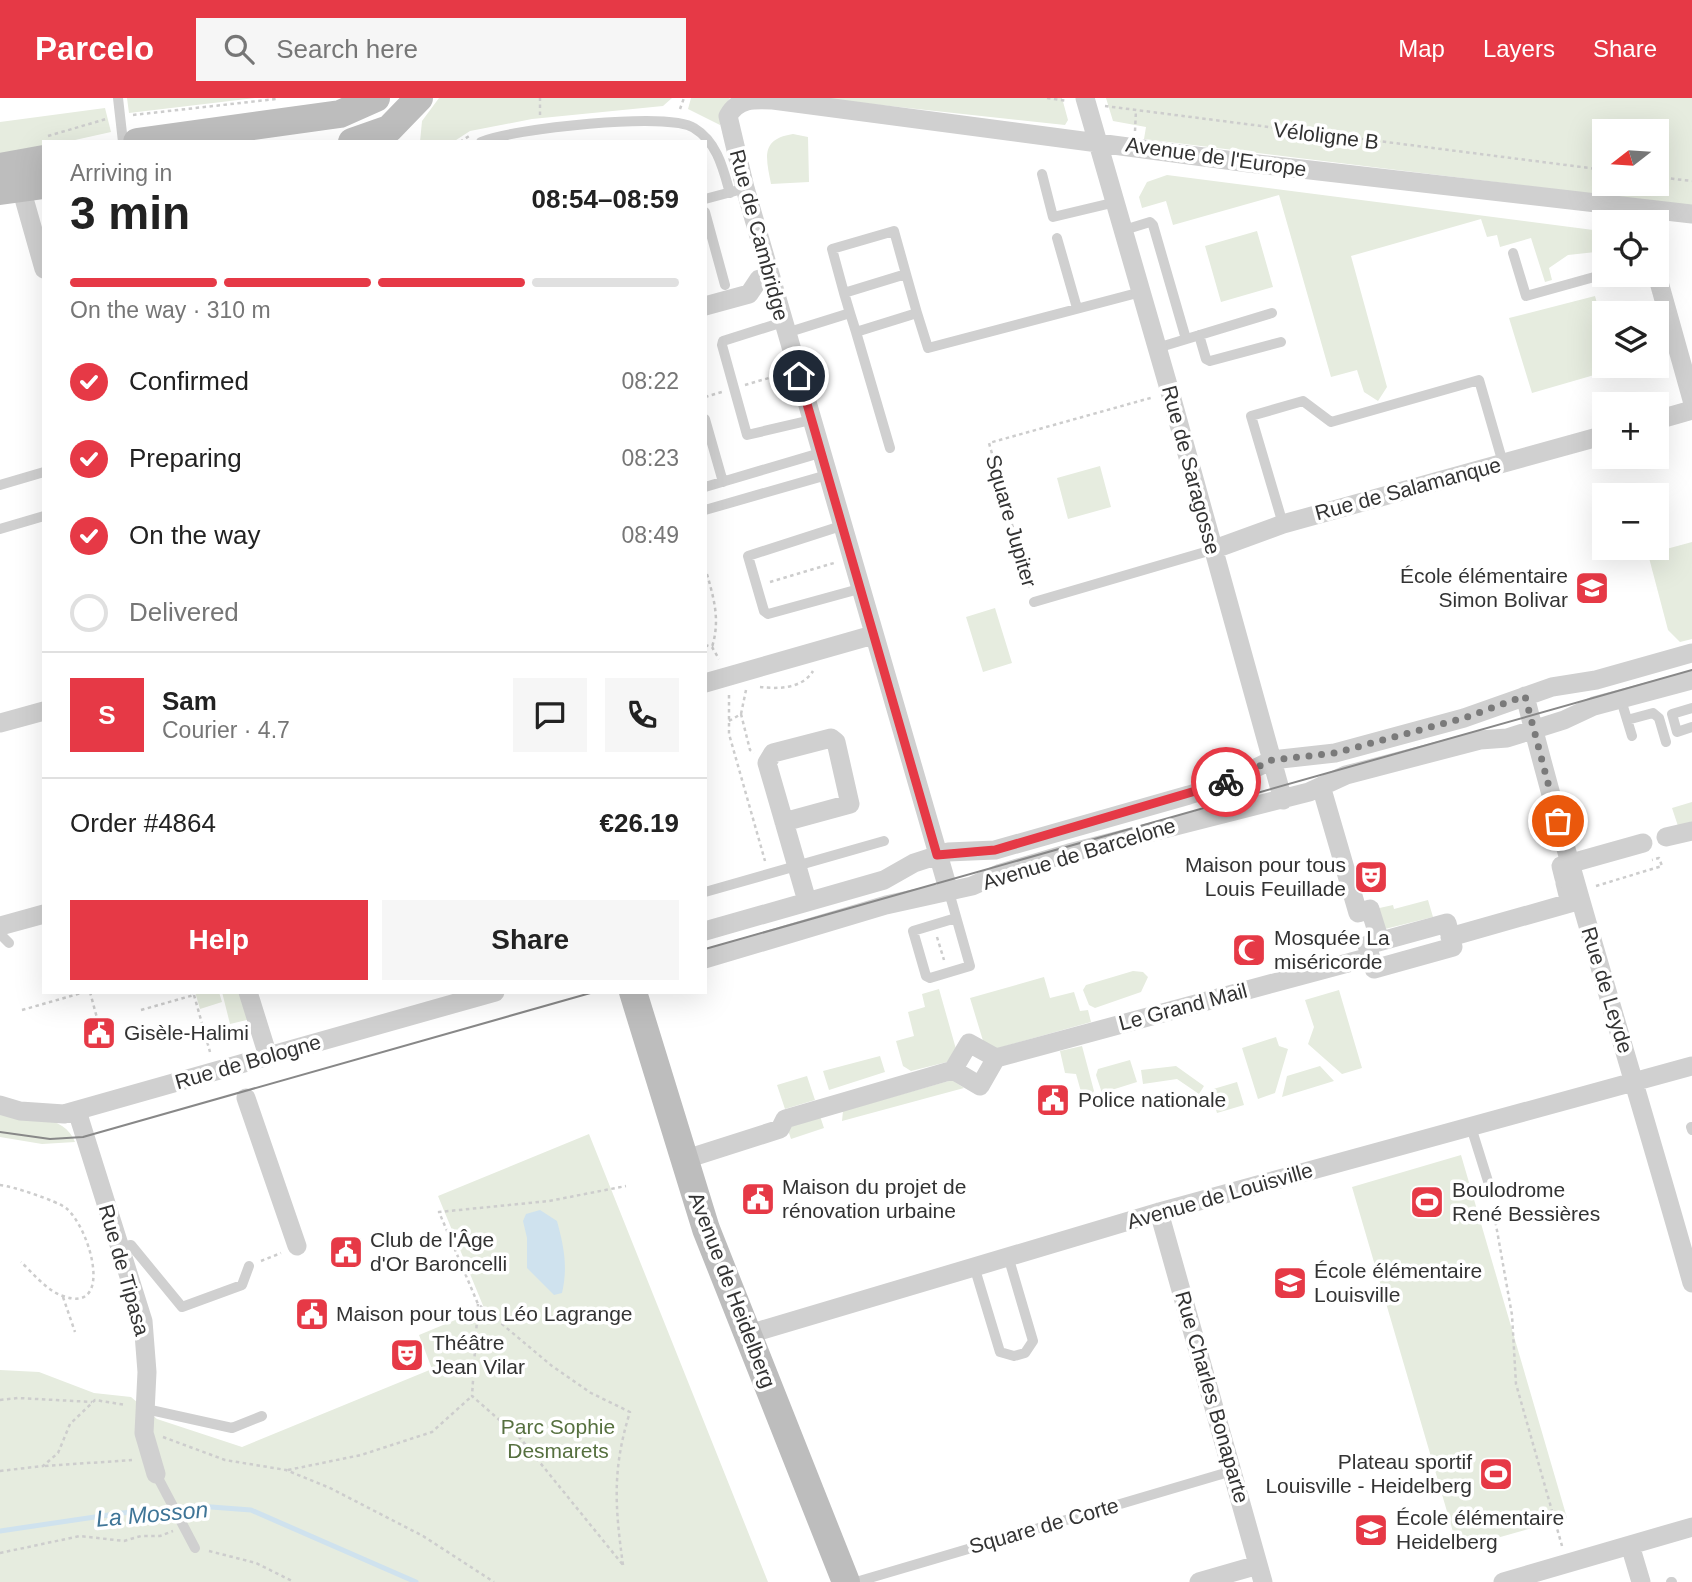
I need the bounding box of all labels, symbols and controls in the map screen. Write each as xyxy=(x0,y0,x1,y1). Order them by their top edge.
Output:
search box xyxy=(196,18,686,81)
text: Parcelo xyxy=(35,30,154,67)
icon: search xyxy=(220,30,258,68)
text: Search here xyxy=(276,34,418,64)
text: Map xyxy=(1398,35,1445,62)
text: Layers xyxy=(1483,35,1555,62)
text: Share xyxy=(1593,35,1657,62)
street label: Véloligne B xyxy=(1272,118,1380,153)
north arrow xyxy=(1592,119,1670,196)
map controls xyxy=(1592,119,1669,560)
street label: Avenue de l'Europe xyxy=(1124,132,1308,181)
street label: Rue de Cambridge xyxy=(726,147,793,323)
text: Arriving in xyxy=(70,160,172,186)
text: 08:54–08:59 xyxy=(532,184,679,214)
text: 3 min xyxy=(70,187,190,239)
button: locate xyxy=(1592,210,1669,287)
text: On the way · 310 m xyxy=(70,297,271,323)
button: layers xyxy=(1592,301,1669,378)
pin xyxy=(769,346,829,406)
icon: home xyxy=(780,357,818,395)
icon: check xyxy=(70,363,108,401)
text: Confirmed xyxy=(129,366,249,396)
text: 08:22 xyxy=(621,368,679,394)
street label: Rue de Saragosse xyxy=(1158,383,1225,557)
button: + xyxy=(1592,392,1669,469)
icon: check xyxy=(70,440,108,478)
text: Preparing xyxy=(129,443,242,473)
text: 08:23 xyxy=(621,445,679,471)
street label: Square Jupiter xyxy=(982,452,1041,590)
street label: Rue de Salamanque xyxy=(1312,453,1503,524)
button: − xyxy=(1592,483,1669,560)
icon: check xyxy=(70,517,108,555)
text: On the way xyxy=(129,520,261,550)
text: 08:49 xyxy=(621,522,679,548)
place label: École élémentaire Simon Bolivar xyxy=(1400,564,1568,611)
school or university icon: École élémentaire Simon Bolivar xyxy=(1573,569,1611,607)
text: Delivered xyxy=(129,597,239,627)
button: chat xyxy=(513,678,587,752)
button: phone xyxy=(605,678,679,752)
text: Sam xyxy=(162,686,217,716)
text: S xyxy=(98,700,116,730)
text: Courier · 4.7 xyxy=(162,717,290,743)
courier xyxy=(1191,747,1261,817)
icon: bike xyxy=(1207,763,1245,801)
pin xyxy=(1528,791,1588,851)
icon: bag xyxy=(1539,802,1577,840)
text: Order #4864 xyxy=(70,808,216,838)
text: €26.19 xyxy=(599,808,679,838)
street label: Avenue de Barcelone xyxy=(980,813,1178,894)
place label: Maison pour tous Louis Feuillade xyxy=(1185,853,1346,900)
theatre icon: Maison pour tous Louis Feuillade xyxy=(1352,858,1390,896)
button: Help xyxy=(70,900,368,980)
button: Share xyxy=(382,900,679,980)
street label: Rue de Leyde xyxy=(1577,924,1638,1056)
place label: Mosquée La miséricorde xyxy=(1274,926,1390,973)
mosque icon: Mosquée La miséricorde xyxy=(1230,931,1268,969)
street label: Le Grand Mail xyxy=(1116,978,1250,1035)
public building icon: Gisèle-Halimi xyxy=(80,1014,118,1052)
place label: Gisèle-Halimi xyxy=(124,1021,249,1044)
street label: Rue de Bologne xyxy=(172,1030,323,1093)
public building icon: Police nationale xyxy=(1034,1081,1072,1119)
place label: Police nationale xyxy=(1078,1088,1226,1111)
street label: Avenue de Louisville xyxy=(1124,1158,1315,1233)
place label: Maison du projet de rénovation urbaine xyxy=(782,1175,966,1222)
place label: Boulodrome René Bessières xyxy=(1452,1178,1600,1225)
public building icon: Maison du projet de rénovation urbaine xyxy=(739,1180,777,1218)
sports icon: Boulodrome René Bessières xyxy=(1408,1183,1446,1221)
street label: Avenue de Heidelberg xyxy=(685,1189,780,1391)
street label: Rue de Tipasa xyxy=(95,1202,154,1338)
place label: Club de l'Âge d'Or Baroncelli xyxy=(370,1228,507,1275)
public building icon: Club de l'Âge d'Or Baroncelli xyxy=(327,1233,365,1271)
place label: École élémentaire Louisville xyxy=(1314,1259,1482,1306)
school or university icon: École élémentaire Louisville xyxy=(1271,1264,1309,1302)
street label: Rue Charles Bonaparte xyxy=(1171,1288,1254,1506)
public building icon: Maison pour tous Léo Lagrange xyxy=(293,1295,331,1333)
place label: Maison pour tous Léo Lagrange xyxy=(336,1302,633,1325)
place label: Théâtre Jean Vilar xyxy=(432,1331,525,1378)
theatre icon: Théâtre Jean Vilar xyxy=(388,1336,426,1374)
park label: Parc Sophie Desmarets xyxy=(501,1415,615,1462)
place label: Plateau sportif Louisville - Heidelberg xyxy=(1265,1450,1472,1497)
sports icon: Plateau sportif Louisville - Heidelberg xyxy=(1477,1455,1515,1493)
street label: Square de Corte xyxy=(967,1493,1121,1558)
water label: La Mosson xyxy=(95,1496,209,1532)
place label: École élémentaire Heidelberg xyxy=(1396,1506,1564,1553)
school or university icon: École élémentaire Heidelberg xyxy=(1352,1511,1390,1549)

